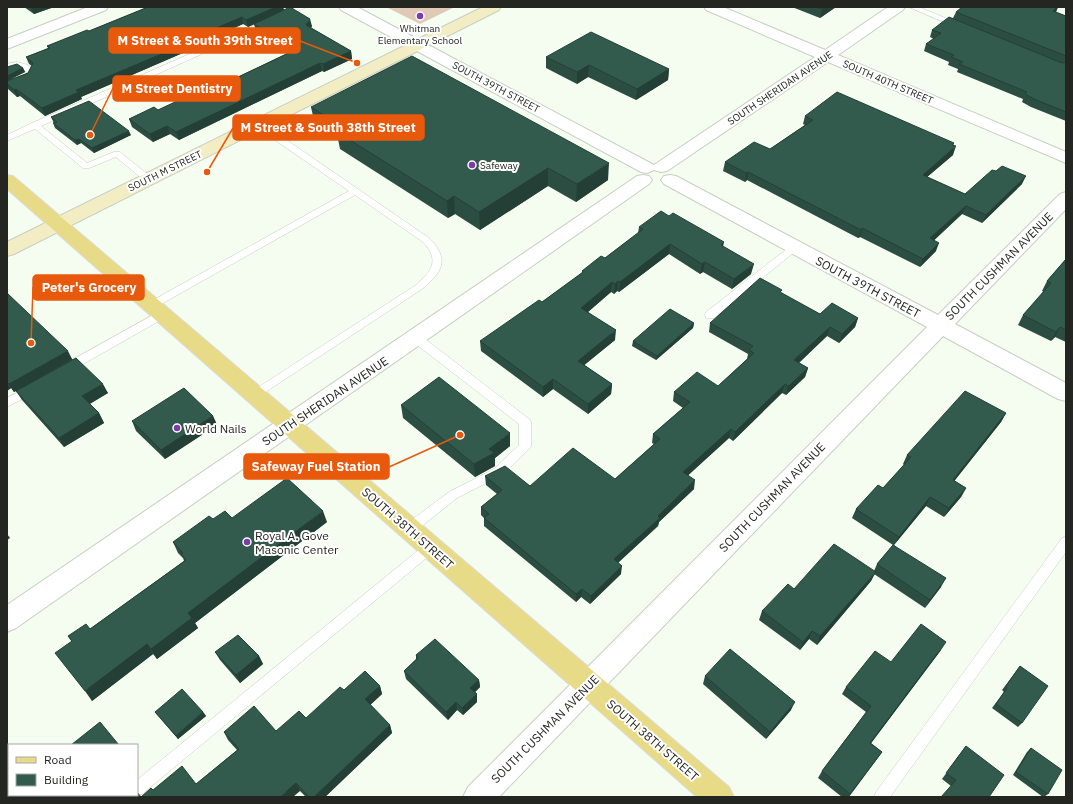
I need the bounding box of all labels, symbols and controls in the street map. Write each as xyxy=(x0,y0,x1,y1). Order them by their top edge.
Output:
marker: Whitman Elementary School xyxy=(415,11,425,21)
place label: Whitman Elementary School xyxy=(378,22,462,47)
callout: M Street & South 39th Street xyxy=(109,28,300,53)
text: M Street & South 39th Street xyxy=(117,32,293,49)
street label: SOUTH SHERIDAN AVENUE xyxy=(725,48,835,128)
street label: SOUTH 40TH STREET xyxy=(841,57,936,107)
street label: SOUTH 39TH STREET xyxy=(450,58,542,116)
callout: M Street Dentistry xyxy=(113,76,240,101)
text: M Street Dentistry xyxy=(121,80,233,97)
callout: M Street & South 38th Street xyxy=(233,115,424,140)
text: M Street & South 38th Street xyxy=(240,119,416,136)
street label: SOUTH M STREET xyxy=(126,147,204,194)
place label: Safeway xyxy=(480,159,518,172)
marker: Safeway xyxy=(467,160,477,170)
street label: SOUTH CUSHMAN AVENUE xyxy=(942,209,1056,323)
street label: SOUTH 39TH STREET xyxy=(813,253,923,321)
callout: Peter's Grocery xyxy=(33,275,144,300)
text: Peter's Grocery xyxy=(42,279,136,296)
street label: SOUTH SHERIDAN AVENUE xyxy=(259,353,391,449)
place label: World Nails xyxy=(185,421,247,436)
marker: World Nails xyxy=(172,423,182,433)
street label: SOUTH CUSHMAN AVENUE xyxy=(716,439,828,555)
callout: Safeway Fuel Station xyxy=(244,454,389,479)
text: Safeway Fuel Station xyxy=(252,458,380,475)
street label: SOUTH 38TH STREET xyxy=(359,484,457,572)
place label: Royal A. Gove Masonic Center xyxy=(255,528,339,557)
marker: Royal A. Gove Masonic Center xyxy=(242,537,252,547)
street label: SOUTH CUSHMAN AVENUE xyxy=(488,672,602,786)
street label: SOUTH 38TH STREET xyxy=(604,696,702,784)
legend xyxy=(8,744,138,796)
text: Road xyxy=(44,752,72,767)
text: Building xyxy=(44,772,89,787)

